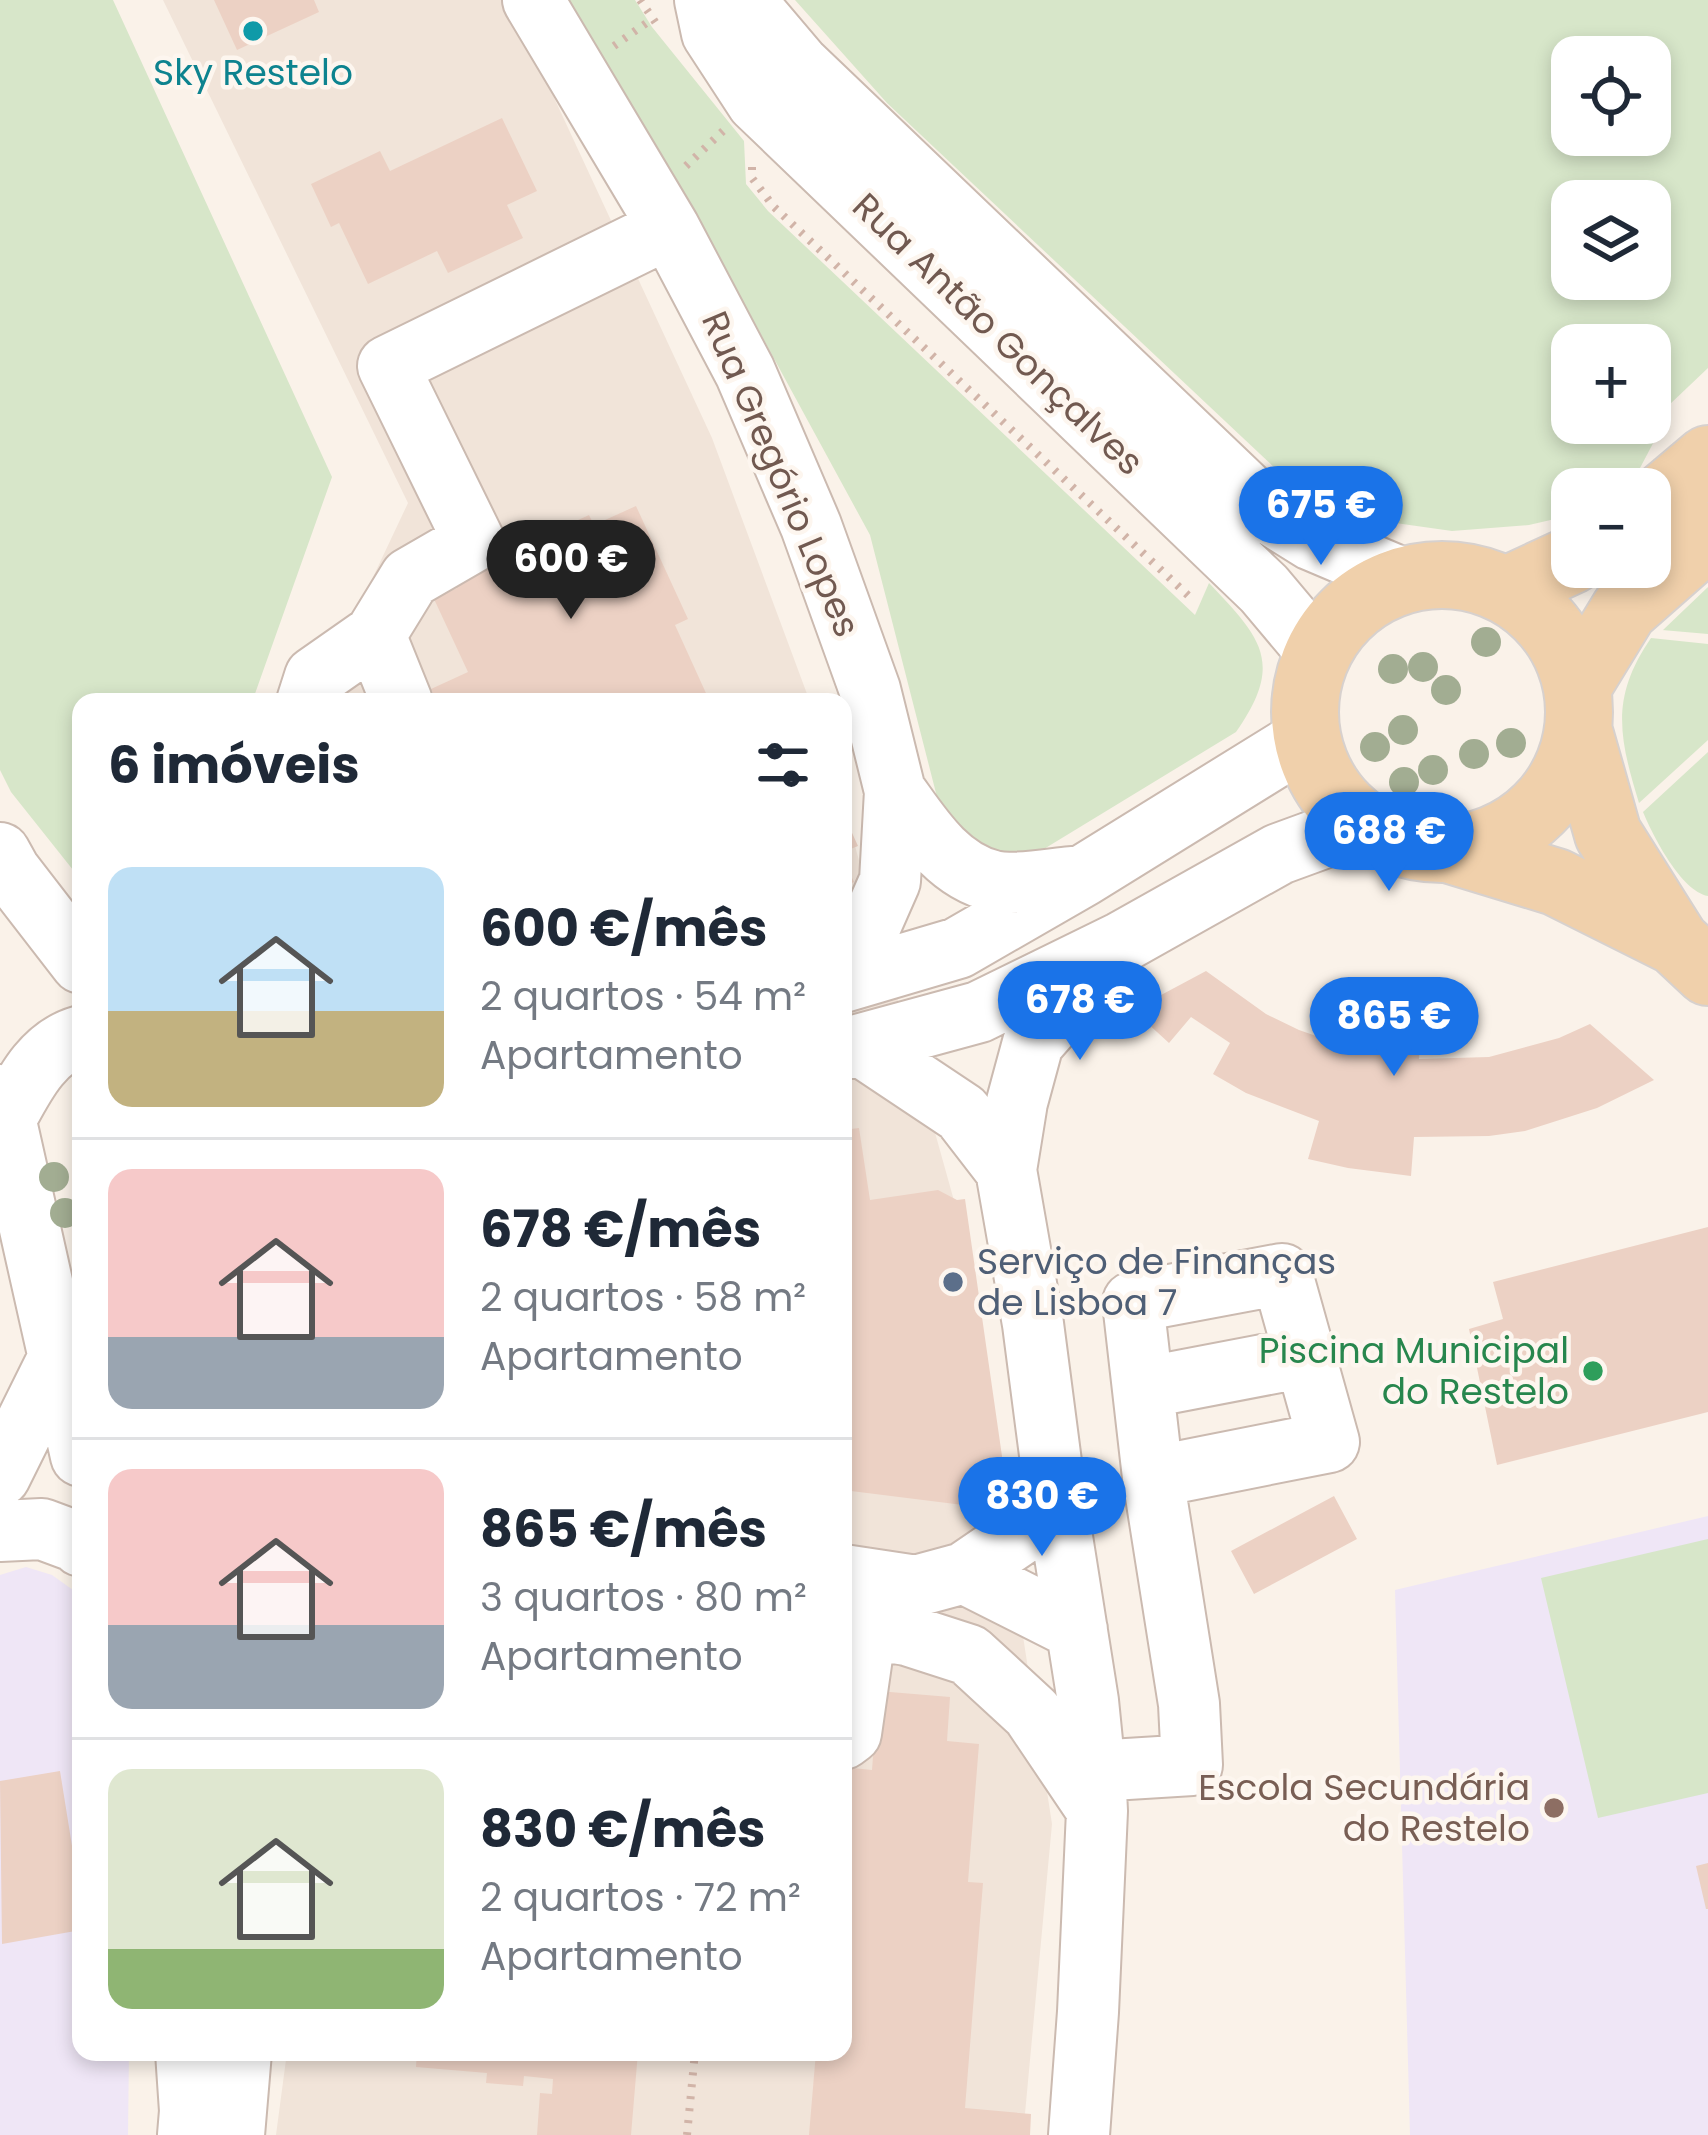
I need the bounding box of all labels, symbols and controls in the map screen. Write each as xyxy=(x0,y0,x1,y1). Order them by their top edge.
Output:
marker: Sky Restelo xyxy=(240,18,266,44)
map controls xyxy=(1551,36,1671,588)
button: locate xyxy=(1551,36,1671,156)
place label: Sky Restelo xyxy=(153,47,353,98)
button: layers xyxy=(1551,180,1671,300)
street label: Rua Antão Gonçalves xyxy=(841,181,1155,487)
street label: Rua Gregório Lopes xyxy=(689,303,873,645)
button: + xyxy=(1551,324,1671,444)
pin: 675 € xyxy=(1237,466,1405,568)
button: − xyxy=(1551,468,1671,588)
text: 675 € xyxy=(1266,477,1376,532)
pin: 600 € xyxy=(487,520,655,622)
text: 600 € xyxy=(513,531,629,586)
text: 6 imóveis xyxy=(108,729,360,801)
icon: filters xyxy=(750,732,816,798)
pin: 688 € xyxy=(1305,792,1473,894)
text: 688 € xyxy=(1332,803,1446,858)
text: 600 €/mês xyxy=(480,892,767,964)
icon: home xyxy=(204,915,348,1059)
pin: 678 € xyxy=(996,961,1164,1063)
text: 2 quartos · 54 m² xyxy=(480,969,806,1024)
text: 678 € xyxy=(1025,972,1135,1027)
pin: 865 € xyxy=(1310,977,1478,1079)
text: 865 € xyxy=(1337,988,1451,1043)
text: Apartamento xyxy=(480,1028,743,1083)
text: 678 €/mês xyxy=(480,1193,761,1265)
icon: home xyxy=(204,1217,348,1361)
place label: Serviço de Finanças de Lisboa 7 xyxy=(977,1236,1336,1328)
marker: Serviço de Finanças de Lisboa 7 xyxy=(940,1269,966,1295)
text: 2 quartos · 58 m² xyxy=(480,1270,806,1325)
place label: Piscina Municipal do Restelo xyxy=(1259,1325,1569,1417)
text: Apartamento xyxy=(480,1329,743,1384)
marker: Piscina Municipal do Restelo xyxy=(1580,1358,1606,1384)
pin: 830 € xyxy=(958,1457,1126,1559)
text: 830 € xyxy=(985,1468,1099,1523)
text: 865 €/mês xyxy=(480,1493,767,1565)
icon: home xyxy=(204,1517,348,1661)
text: 3 quartos · 80 m² xyxy=(480,1570,807,1625)
text: Apartamento xyxy=(480,1629,743,1684)
place label: Escola Secundária do Restelo xyxy=(1198,1762,1530,1854)
text: 830 €/mês xyxy=(480,1793,766,1865)
marker: Escola Secundária do Restelo xyxy=(1541,1795,1567,1821)
icon: home xyxy=(204,1817,348,1961)
text: 2 quartos · 72 m² xyxy=(480,1870,801,1925)
text: Apartamento xyxy=(480,1929,743,1984)

